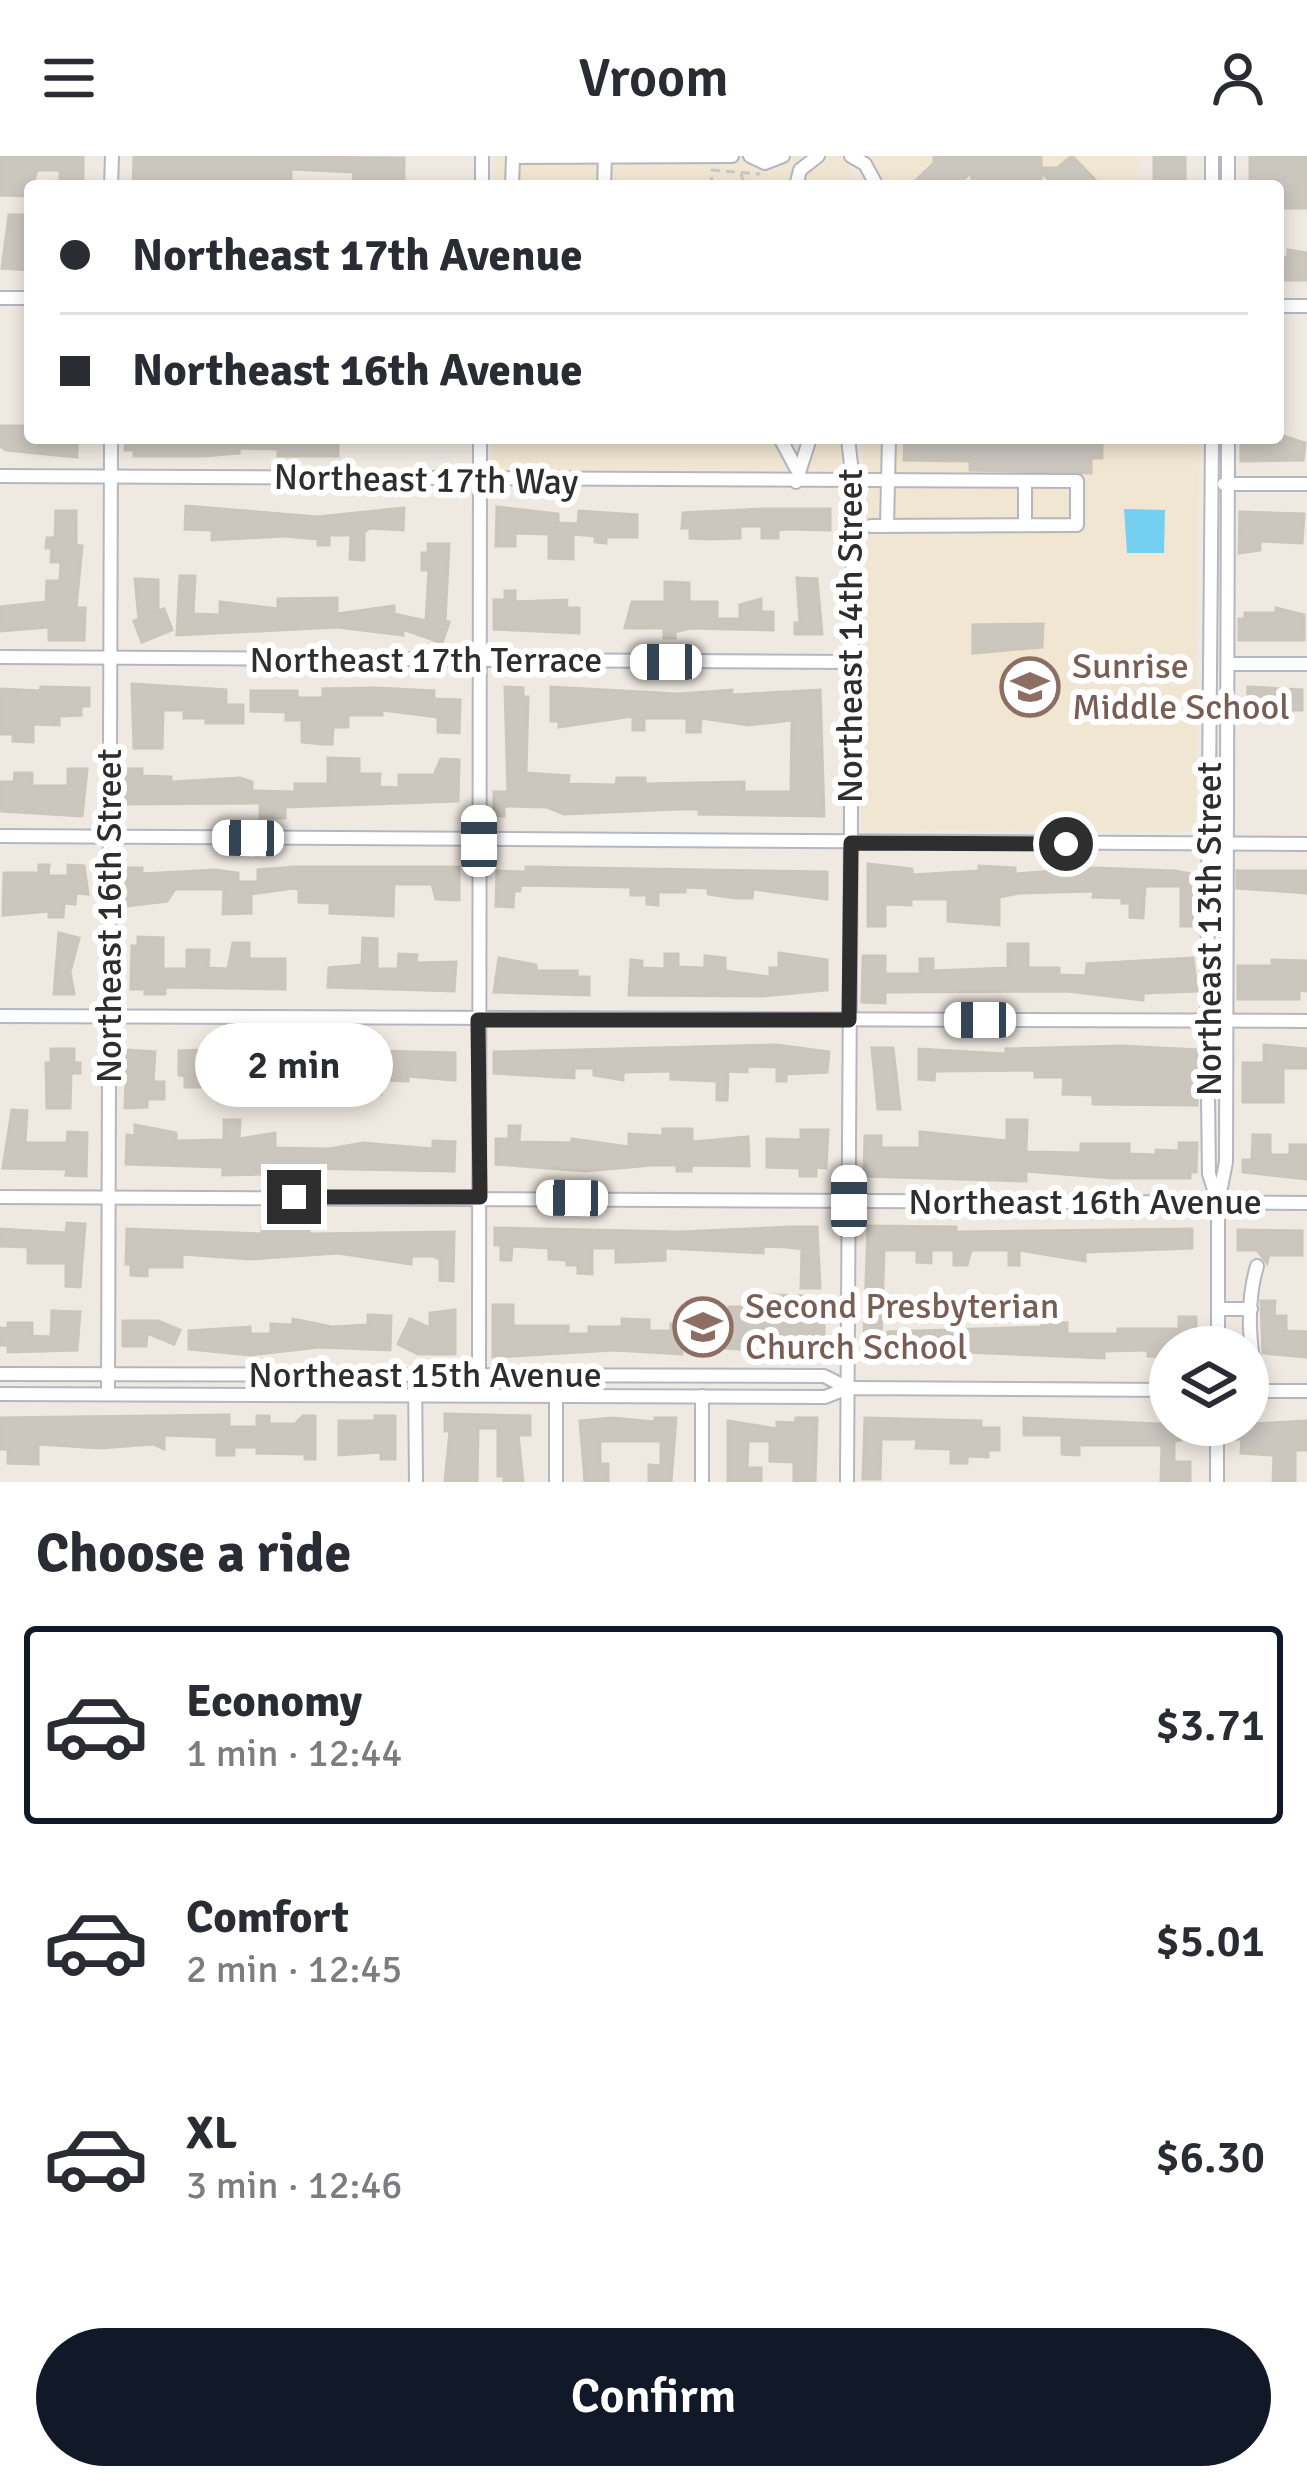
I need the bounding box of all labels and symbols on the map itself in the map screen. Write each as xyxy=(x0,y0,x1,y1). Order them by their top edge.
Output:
street label: Northeast 17th Way xyxy=(273,455,579,505)
street label: Northeast 14th Street xyxy=(828,469,873,803)
street label: Northeast 17th Terrace xyxy=(250,638,602,683)
car xyxy=(630,644,702,680)
place label: Sunrise Middle School xyxy=(1072,644,1290,730)
school or university icon: Sunrise Middle School xyxy=(999,656,1061,718)
street label: Northeast 16th Street xyxy=(87,749,132,1083)
street label: Northeast 13th Street xyxy=(1187,762,1232,1096)
car xyxy=(461,805,497,877)
route start xyxy=(1039,817,1093,871)
car xyxy=(212,819,284,857)
car xyxy=(944,1002,1016,1038)
callout: 2 min xyxy=(195,1023,393,1107)
car xyxy=(831,1165,867,1237)
route end xyxy=(267,1170,321,1224)
car xyxy=(536,1179,608,1217)
street label: Northeast 16th Avenue xyxy=(908,1180,1262,1225)
place label: Second Presbyterian Church School xyxy=(745,1284,1059,1370)
school or university icon: Second Presbyterian Church School xyxy=(672,1296,734,1358)
street label: Northeast 15th Avenue xyxy=(248,1353,602,1398)

